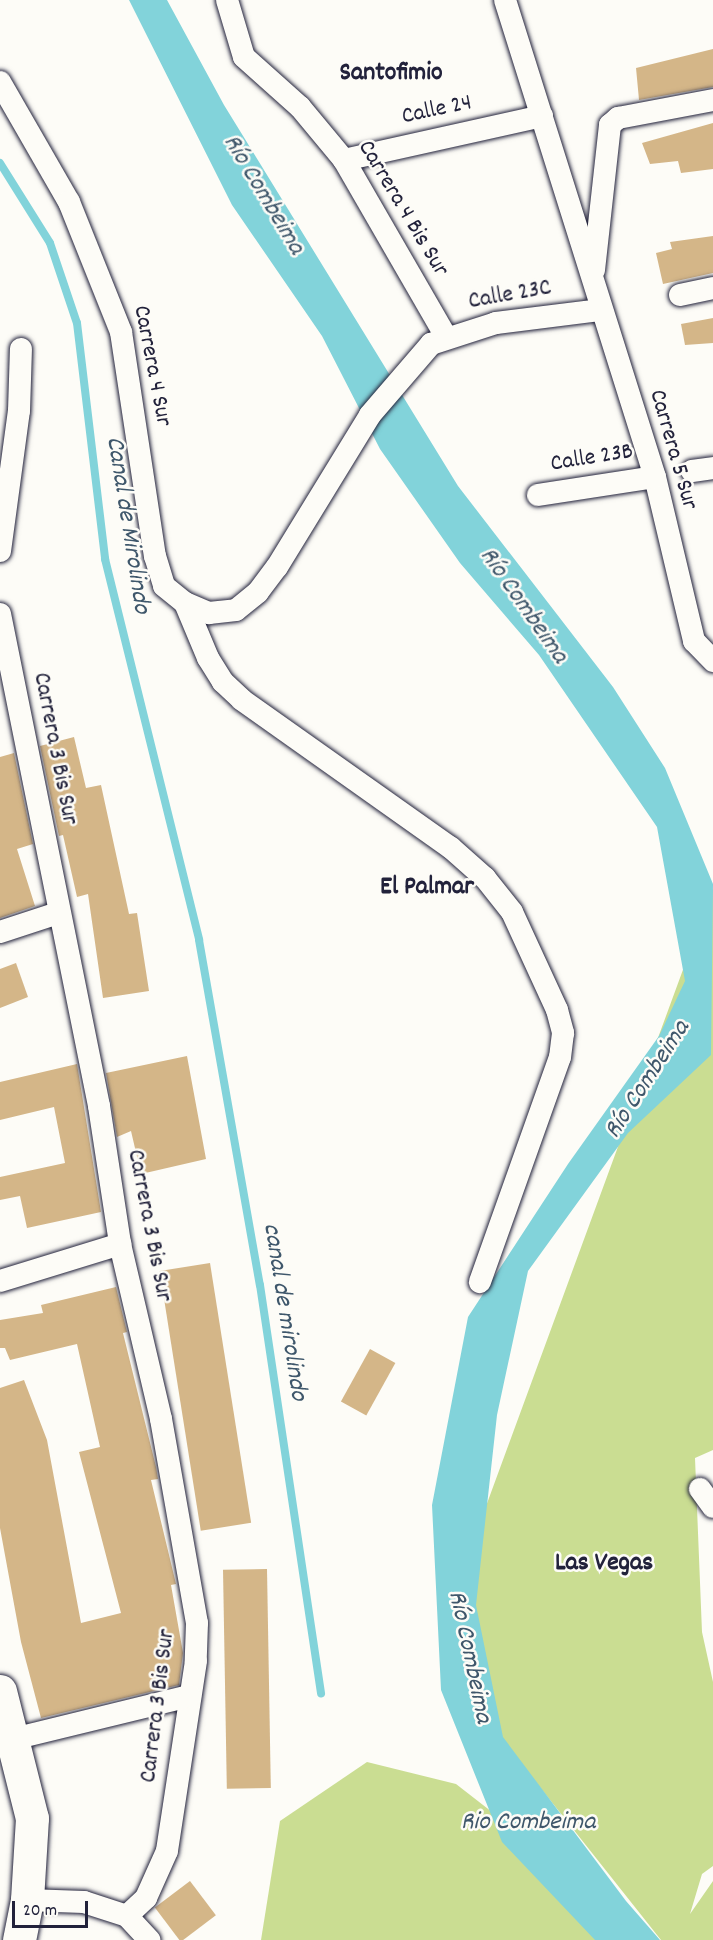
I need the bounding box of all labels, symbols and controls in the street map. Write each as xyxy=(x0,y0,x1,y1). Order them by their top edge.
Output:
district label: Santofimio xyxy=(339,58,443,90)
street label: Calle 24 xyxy=(399,90,475,132)
water label: Río Combeima xyxy=(215,129,311,261)
street label: Carrera 4 Bis Sur xyxy=(350,136,454,282)
street label: Calle 23C xyxy=(466,275,554,317)
street label: Carrera 4 Sur xyxy=(125,303,177,429)
street label: Carrera 5 Sur xyxy=(641,387,703,513)
water label: Canal de Mirolindo xyxy=(98,434,156,616)
street label: Calle 23B xyxy=(549,438,635,480)
water label: Río Combeima xyxy=(472,542,574,670)
street label: Carrera 3 Bis Sur xyxy=(25,670,83,828)
district label: El Palmar xyxy=(380,872,474,904)
water label: Río Combeima xyxy=(598,1015,698,1145)
street label: Carrera 3 Bis Sur xyxy=(119,1147,177,1305)
water label: canal de mirolindo xyxy=(255,1221,313,1403)
district label: Las Vegas xyxy=(555,1548,653,1580)
water label: Río Combeima xyxy=(440,1588,498,1726)
street label: Carrera 3 Bis Sur xyxy=(135,1628,183,1784)
water label: Rio Combeima xyxy=(461,1807,595,1839)
scale bar xyxy=(15,1889,92,1927)
text: 20 m xyxy=(23,1899,57,1924)

